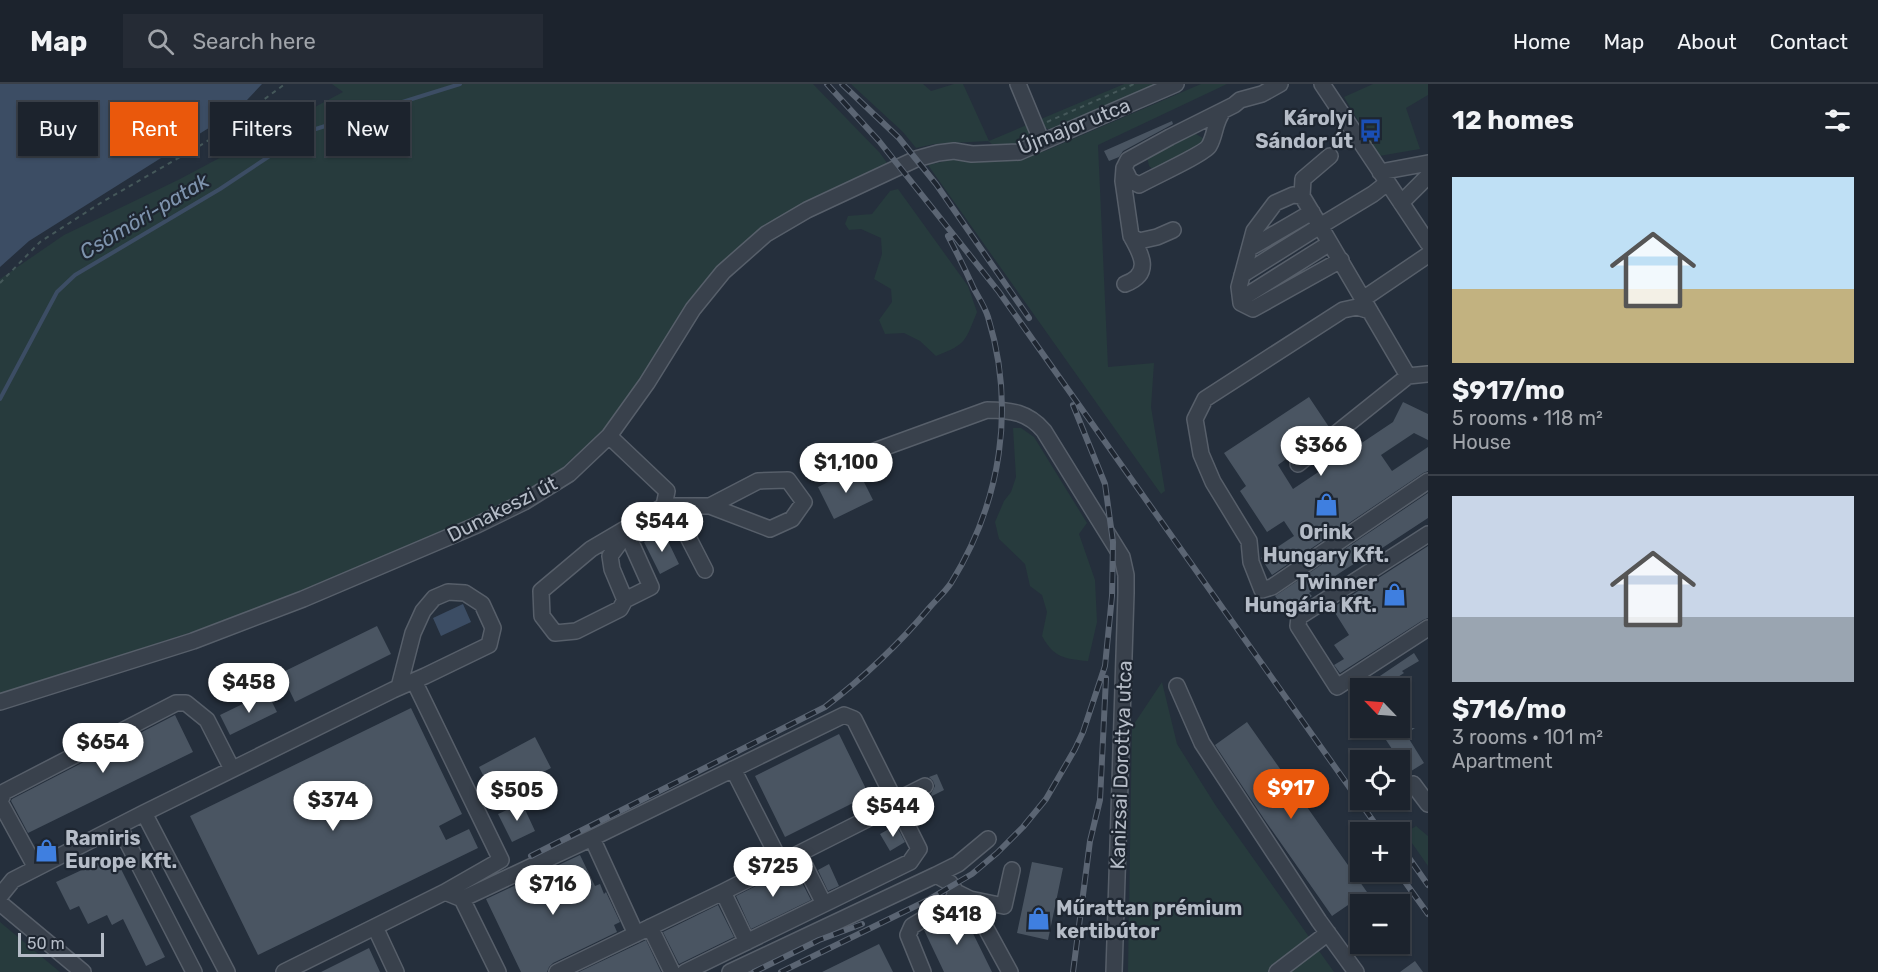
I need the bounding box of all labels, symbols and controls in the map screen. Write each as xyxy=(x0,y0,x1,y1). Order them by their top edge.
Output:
search box xyxy=(123,14,543,68)
text: Map xyxy=(30,25,87,58)
icon: search xyxy=(144,25,177,58)
text: Search here xyxy=(192,28,316,55)
text: Home xyxy=(1513,29,1570,54)
text: Map xyxy=(1603,29,1644,54)
text: About xyxy=(1677,29,1737,54)
text: Contact xyxy=(1770,29,1848,54)
street label: Újmajor utca xyxy=(1014,93,1134,159)
chip: Buy xyxy=(18,102,98,156)
chip: Rent xyxy=(110,102,198,156)
chip: Filters xyxy=(210,102,314,156)
chip: New xyxy=(326,102,410,156)
icon: filters xyxy=(1821,104,1854,137)
text: 12 homes xyxy=(1452,105,1574,136)
place label: Károlyi Sándor út xyxy=(1255,106,1353,153)
bus stop icon: Károlyi Sándor út xyxy=(1358,117,1384,143)
water label: Csömöri-patak xyxy=(75,167,214,264)
icon: home xyxy=(1599,216,1707,324)
text: $917/mo xyxy=(1452,375,1565,406)
text: 5 rooms · 118 m² xyxy=(1452,406,1603,430)
pin: $366 xyxy=(1285,426,1357,477)
text: House xyxy=(1452,430,1511,454)
text: $366 xyxy=(1295,433,1347,457)
pin: $1,100 xyxy=(797,443,895,494)
text: $1,100 xyxy=(814,450,878,474)
street label: Dunakeszi út xyxy=(443,471,561,547)
shop icon: Orink Hungary Kft. xyxy=(1313,491,1339,517)
pin: $544 xyxy=(626,502,698,553)
text: $544 xyxy=(635,509,689,533)
place label: Orink Hungary Kft. xyxy=(1263,520,1389,567)
icon: home xyxy=(1599,535,1707,643)
place label: Twinner Hungária Kft. xyxy=(1244,570,1377,617)
shop icon: Twinner Hungária Kft. xyxy=(1382,581,1408,607)
street label: Kanizsai Dorottya utca xyxy=(1105,660,1137,870)
pin: $458 xyxy=(213,663,285,714)
text: $458 xyxy=(222,670,276,694)
north arrow xyxy=(1350,678,1410,738)
map controls xyxy=(1350,678,1410,954)
text: $716/mo xyxy=(1452,694,1566,725)
pin: $654 xyxy=(67,723,139,774)
text: 3 rooms · 101 m² xyxy=(1452,725,1603,749)
text: $654 xyxy=(77,730,129,754)
text: Apartment xyxy=(1452,749,1553,773)
button: locate xyxy=(1350,750,1410,810)
pin: $917 xyxy=(1255,769,1327,820)
pin: $505 xyxy=(481,771,553,822)
text: $917 xyxy=(1267,776,1315,800)
text: $505 xyxy=(491,778,543,802)
pin: $374 xyxy=(297,781,369,832)
pin: $544 xyxy=(857,787,929,838)
text: $374 xyxy=(307,788,359,812)
text: $544 xyxy=(866,794,920,818)
button: + xyxy=(1350,822,1410,882)
place label: Ramiris Europe Kft. xyxy=(65,826,177,873)
shop icon: Ramiris Europe Kft. xyxy=(34,837,60,863)
pin: $725 xyxy=(737,847,809,898)
text: $725 xyxy=(748,854,798,878)
pin: $716 xyxy=(517,865,589,916)
text: $716 xyxy=(529,872,577,896)
button: − xyxy=(1350,894,1410,954)
pin: $418 xyxy=(921,895,993,946)
place label: Műrattan prémium kertibútor xyxy=(1056,896,1242,943)
text: $418 xyxy=(932,902,982,926)
shop icon: Műrattan prémium kertibútor xyxy=(1025,906,1051,932)
scale bar xyxy=(18,930,104,958)
text: 50 m xyxy=(27,934,65,953)

